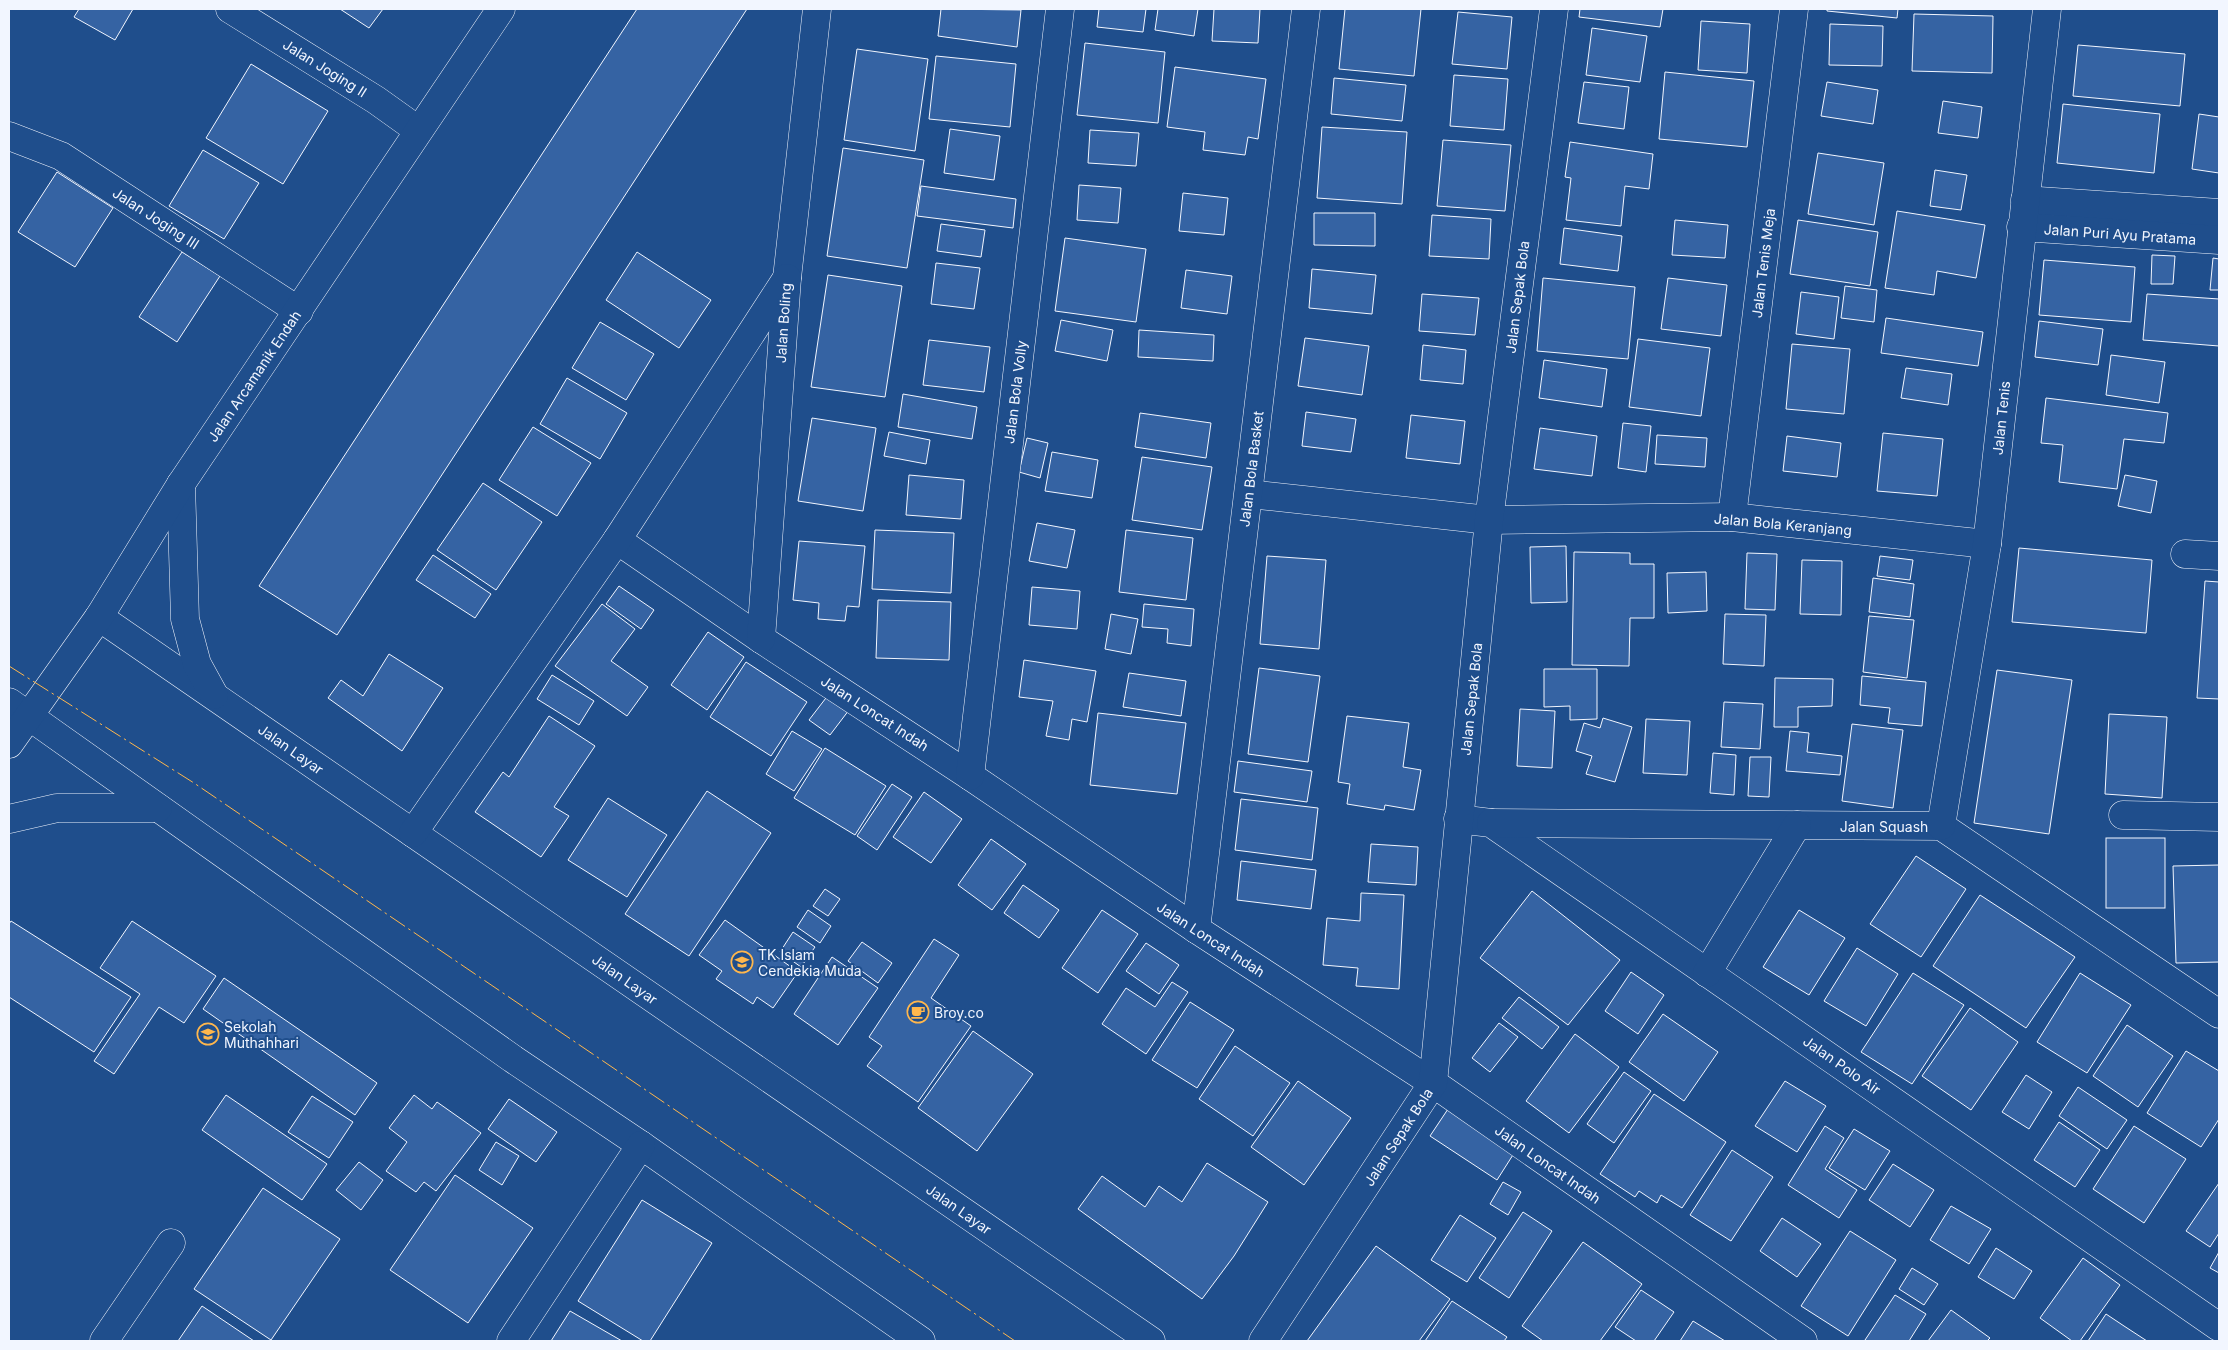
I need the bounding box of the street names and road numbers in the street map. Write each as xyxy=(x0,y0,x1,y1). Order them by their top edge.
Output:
street label: Jalan Joging II xyxy=(280,35,370,101)
street label: Jalan Joging III xyxy=(110,184,202,252)
street label: Jalan Tenis Meja xyxy=(1748,207,1778,319)
street label: Jalan Puri Ayu Pratama xyxy=(2043,220,2197,248)
street label: Jalan Sepak Bola xyxy=(1502,240,1532,354)
street label: Jalan Boling xyxy=(772,282,794,364)
street label: Jalan Arcamanik Endah xyxy=(204,307,304,445)
street label: Jalan Bola Volly xyxy=(1000,339,1030,445)
street label: Jalan Tenis xyxy=(1989,380,2013,456)
street label: Jalan Bola Basket xyxy=(1235,410,1267,528)
street label: Jalan Bola Keranjang xyxy=(1713,509,1853,539)
street label: Jalan Sepak Bola xyxy=(1457,642,1485,756)
street label: Jalan Loncat Indah xyxy=(818,672,932,754)
street label: Jalan Layar xyxy=(255,720,327,778)
street label: Jalan Squash xyxy=(1840,818,1928,835)
street label: Jalan Loncat Indah xyxy=(1154,898,1268,980)
street label: Jalan Layar xyxy=(589,950,661,1008)
street label: Jalan Polo Air xyxy=(1800,1032,1884,1098)
street label: Jalan Sepak Bola xyxy=(1360,1085,1436,1189)
street label: Jalan Loncat Indah xyxy=(1492,1121,1604,1207)
street label: Jalan Layar xyxy=(923,1180,995,1238)

